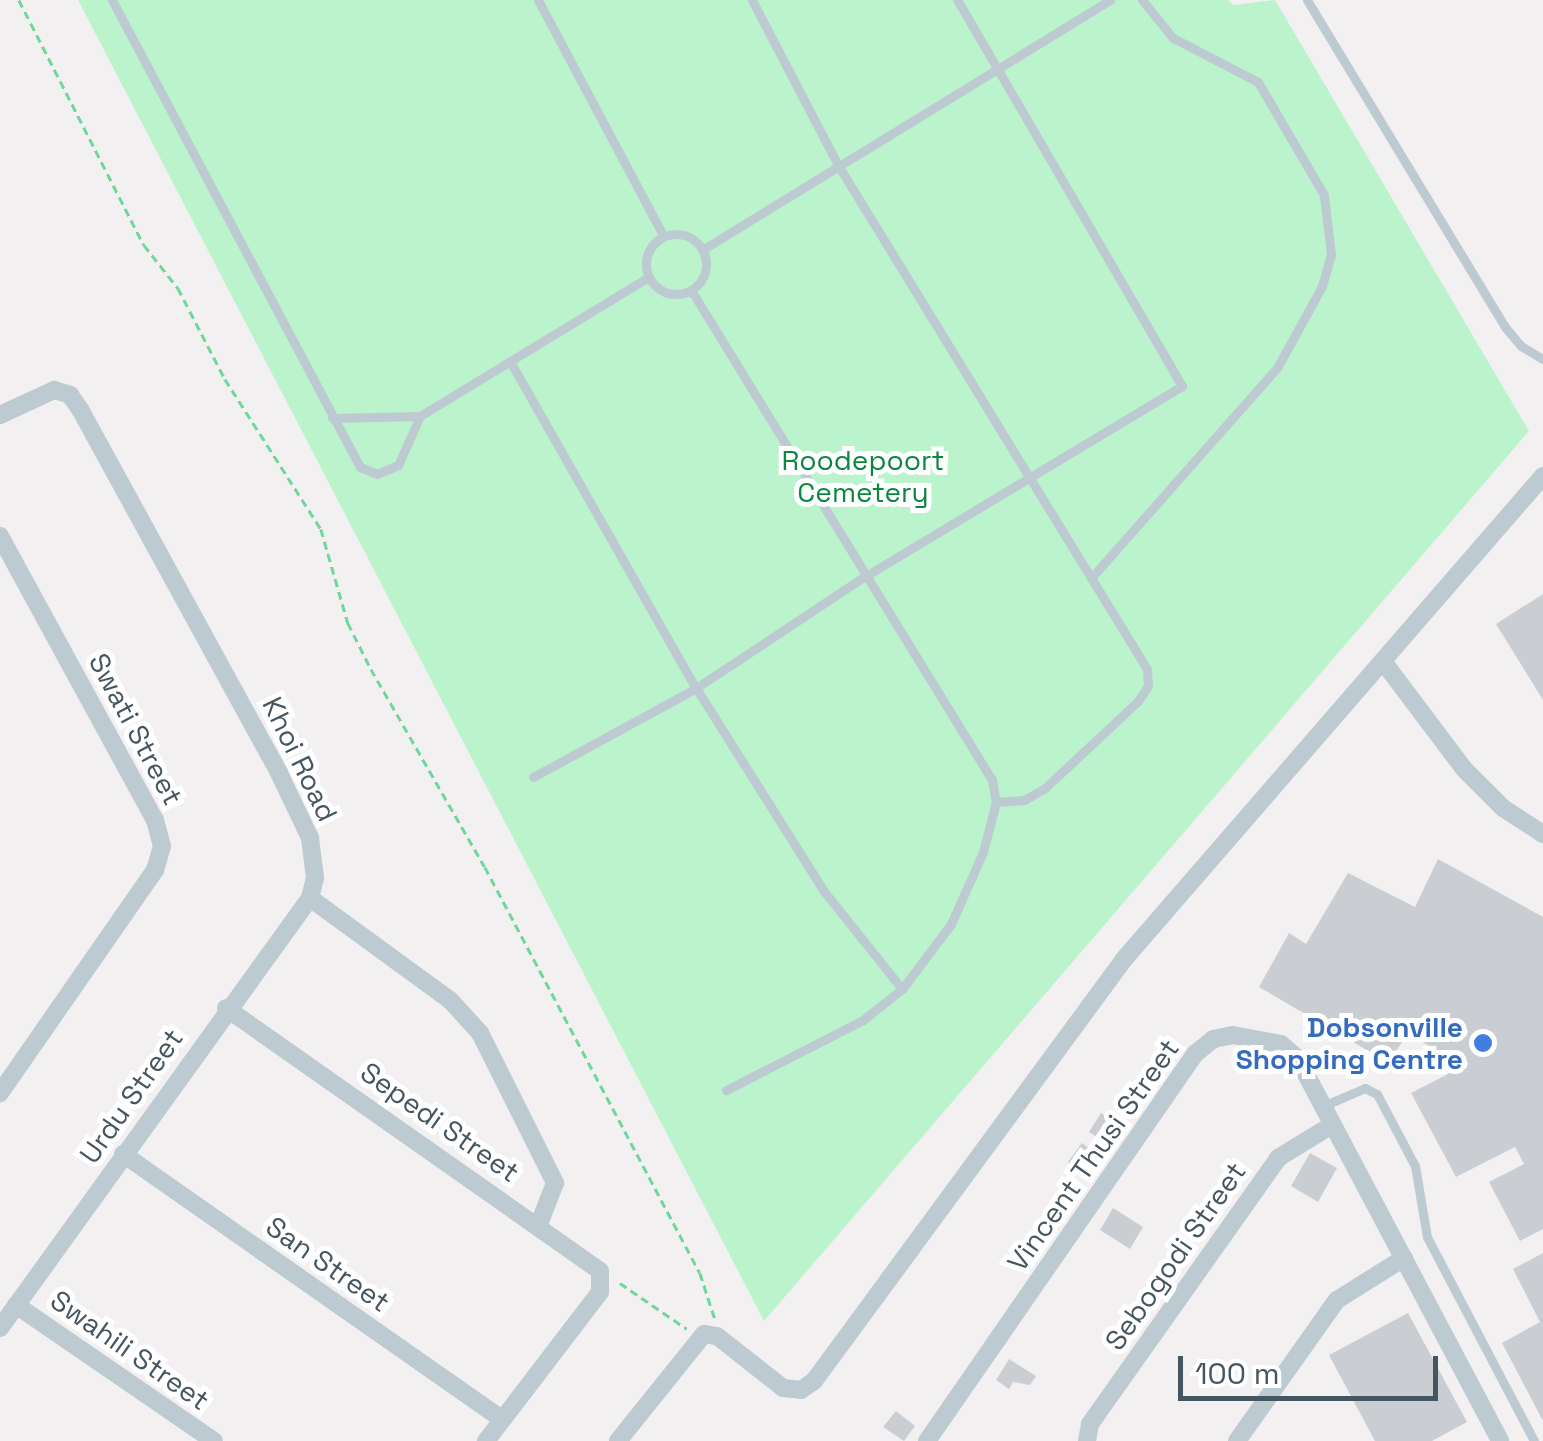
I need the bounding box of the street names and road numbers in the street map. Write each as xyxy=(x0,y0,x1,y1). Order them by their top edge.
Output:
street label: Swati Street xyxy=(82,647,190,811)
street label: Khoi Road xyxy=(255,691,345,827)
street label: Urdu Street xyxy=(72,1022,190,1170)
street label: Vincent Thusi Street xyxy=(1000,1032,1186,1278)
street label: Sepedi Street xyxy=(354,1055,526,1189)
street label: Sebogodi Street xyxy=(1098,1155,1252,1357)
street label: San Street xyxy=(260,1209,396,1319)
street label: Swahili Street xyxy=(44,1283,216,1417)

